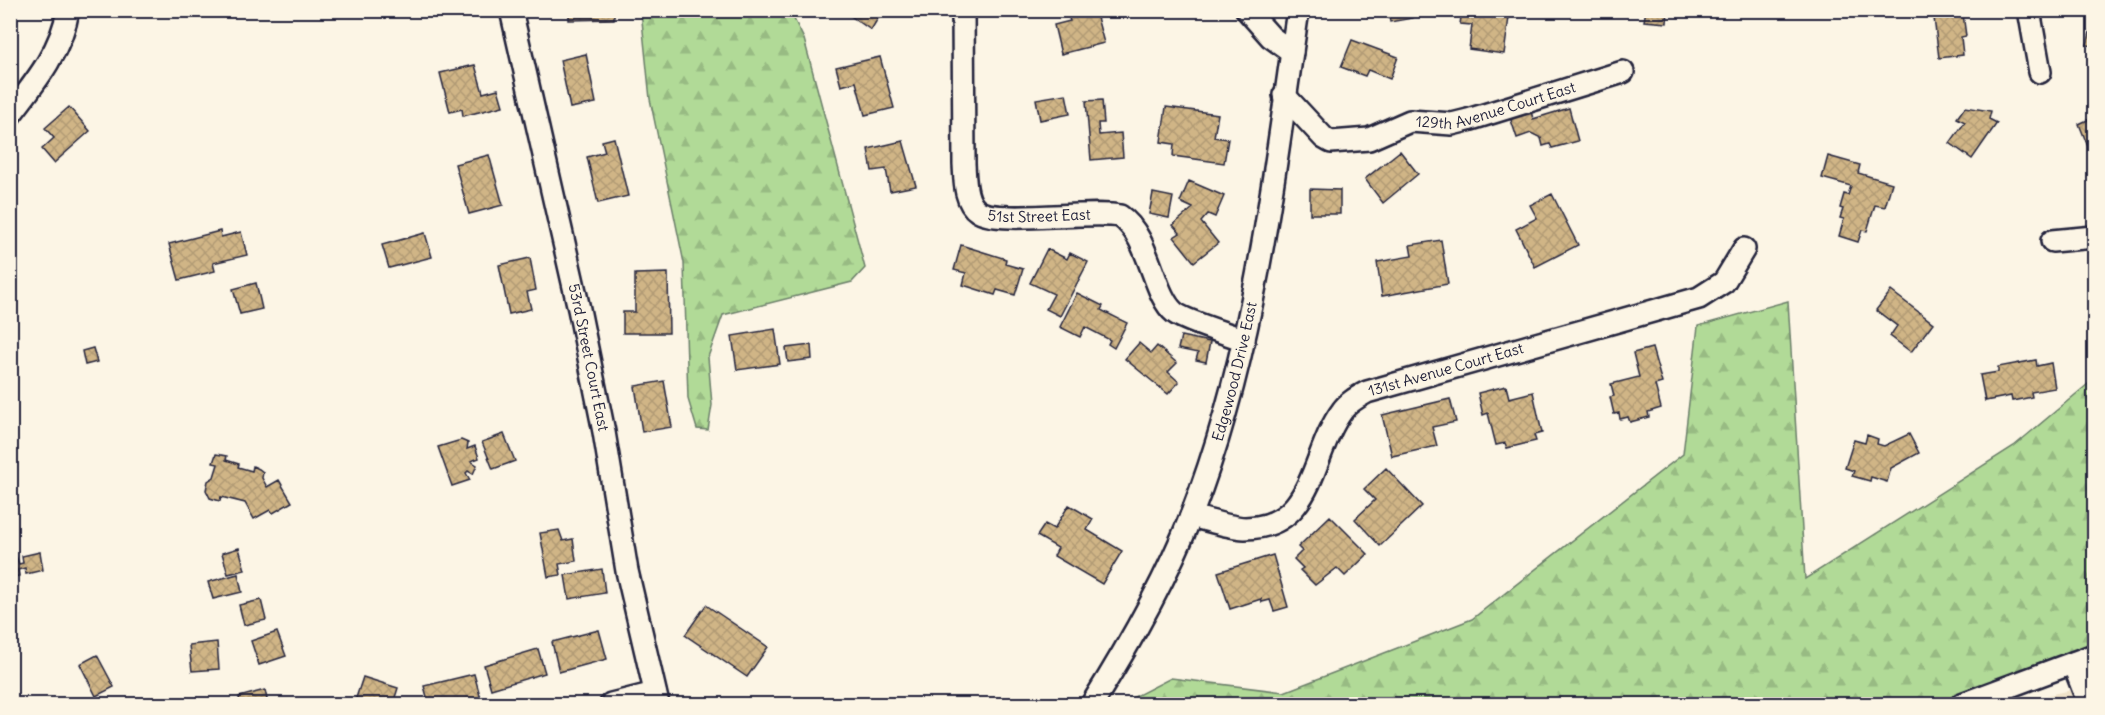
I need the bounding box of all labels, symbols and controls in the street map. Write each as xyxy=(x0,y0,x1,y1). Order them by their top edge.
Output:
street label: 129th Avenue Court East xyxy=(1415,77,1578,133)
street label: 51st Street East xyxy=(986,205,1091,226)
street label: 53rd Street Court East xyxy=(565,282,614,433)
street label: Edgewood Drive East xyxy=(1208,300,1261,443)
street label: 131st Avenue Court East xyxy=(1366,338,1526,400)

